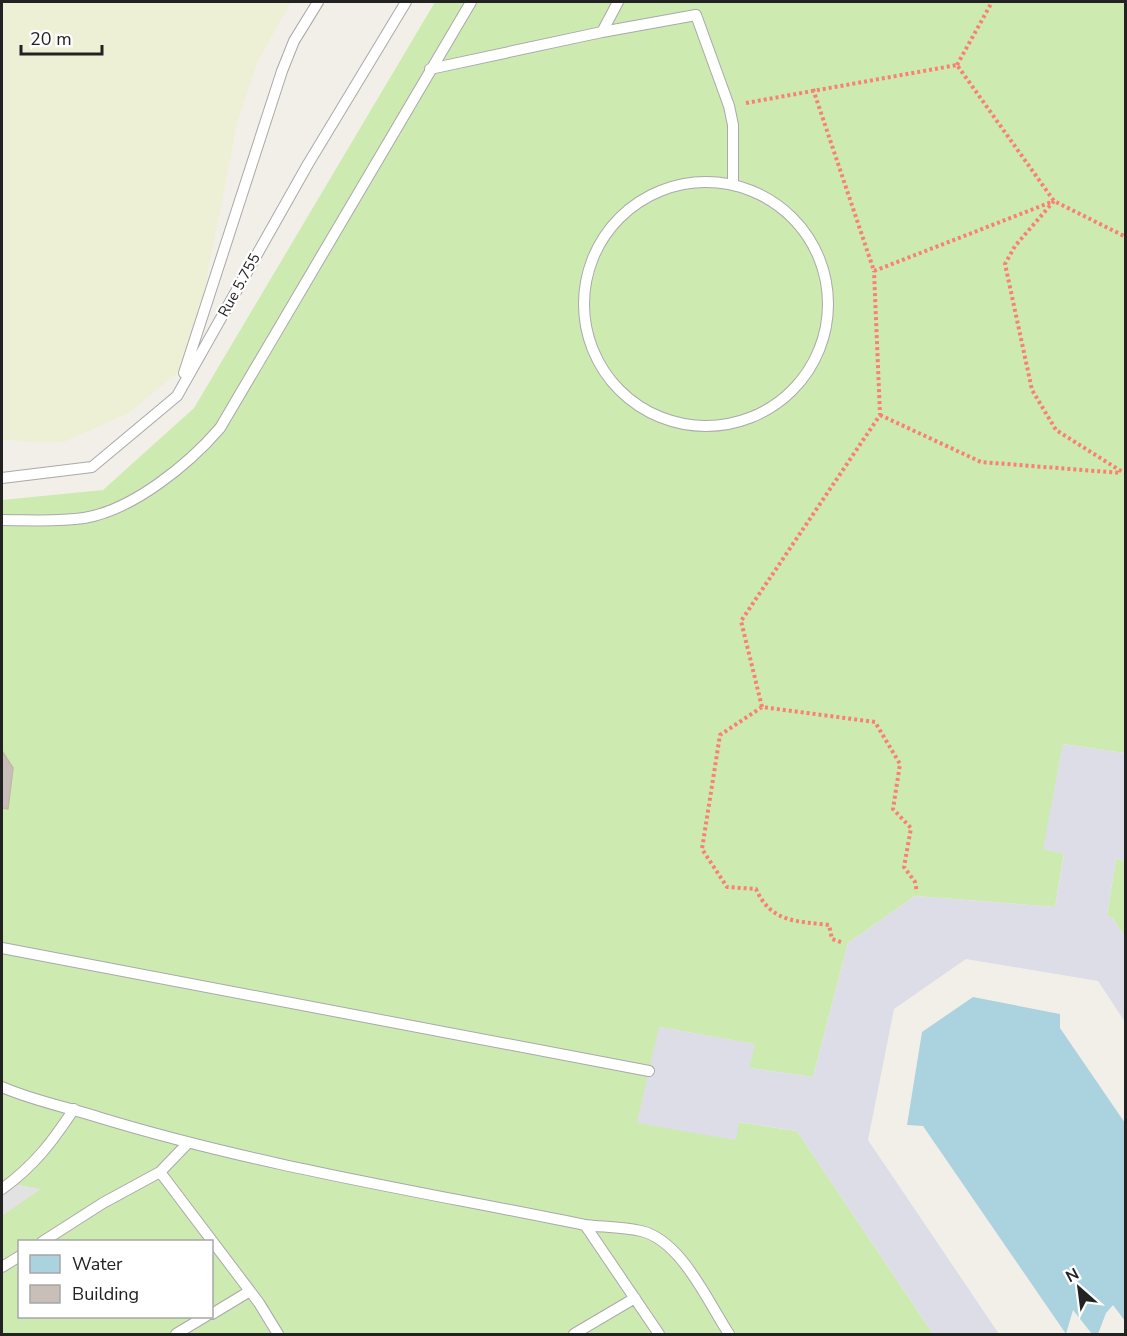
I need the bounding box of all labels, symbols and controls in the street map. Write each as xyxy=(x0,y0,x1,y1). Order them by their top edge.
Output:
scale bar xyxy=(21,18,102,56)
text: 20 m xyxy=(30,27,72,51)
street label: Rue 5.755 xyxy=(213,250,265,320)
legend xyxy=(18,1240,213,1318)
text: Water xyxy=(72,1252,123,1276)
north arrow xyxy=(1049,1258,1109,1318)
text: N xyxy=(1062,1263,1083,1288)
text: Building xyxy=(72,1282,139,1306)

